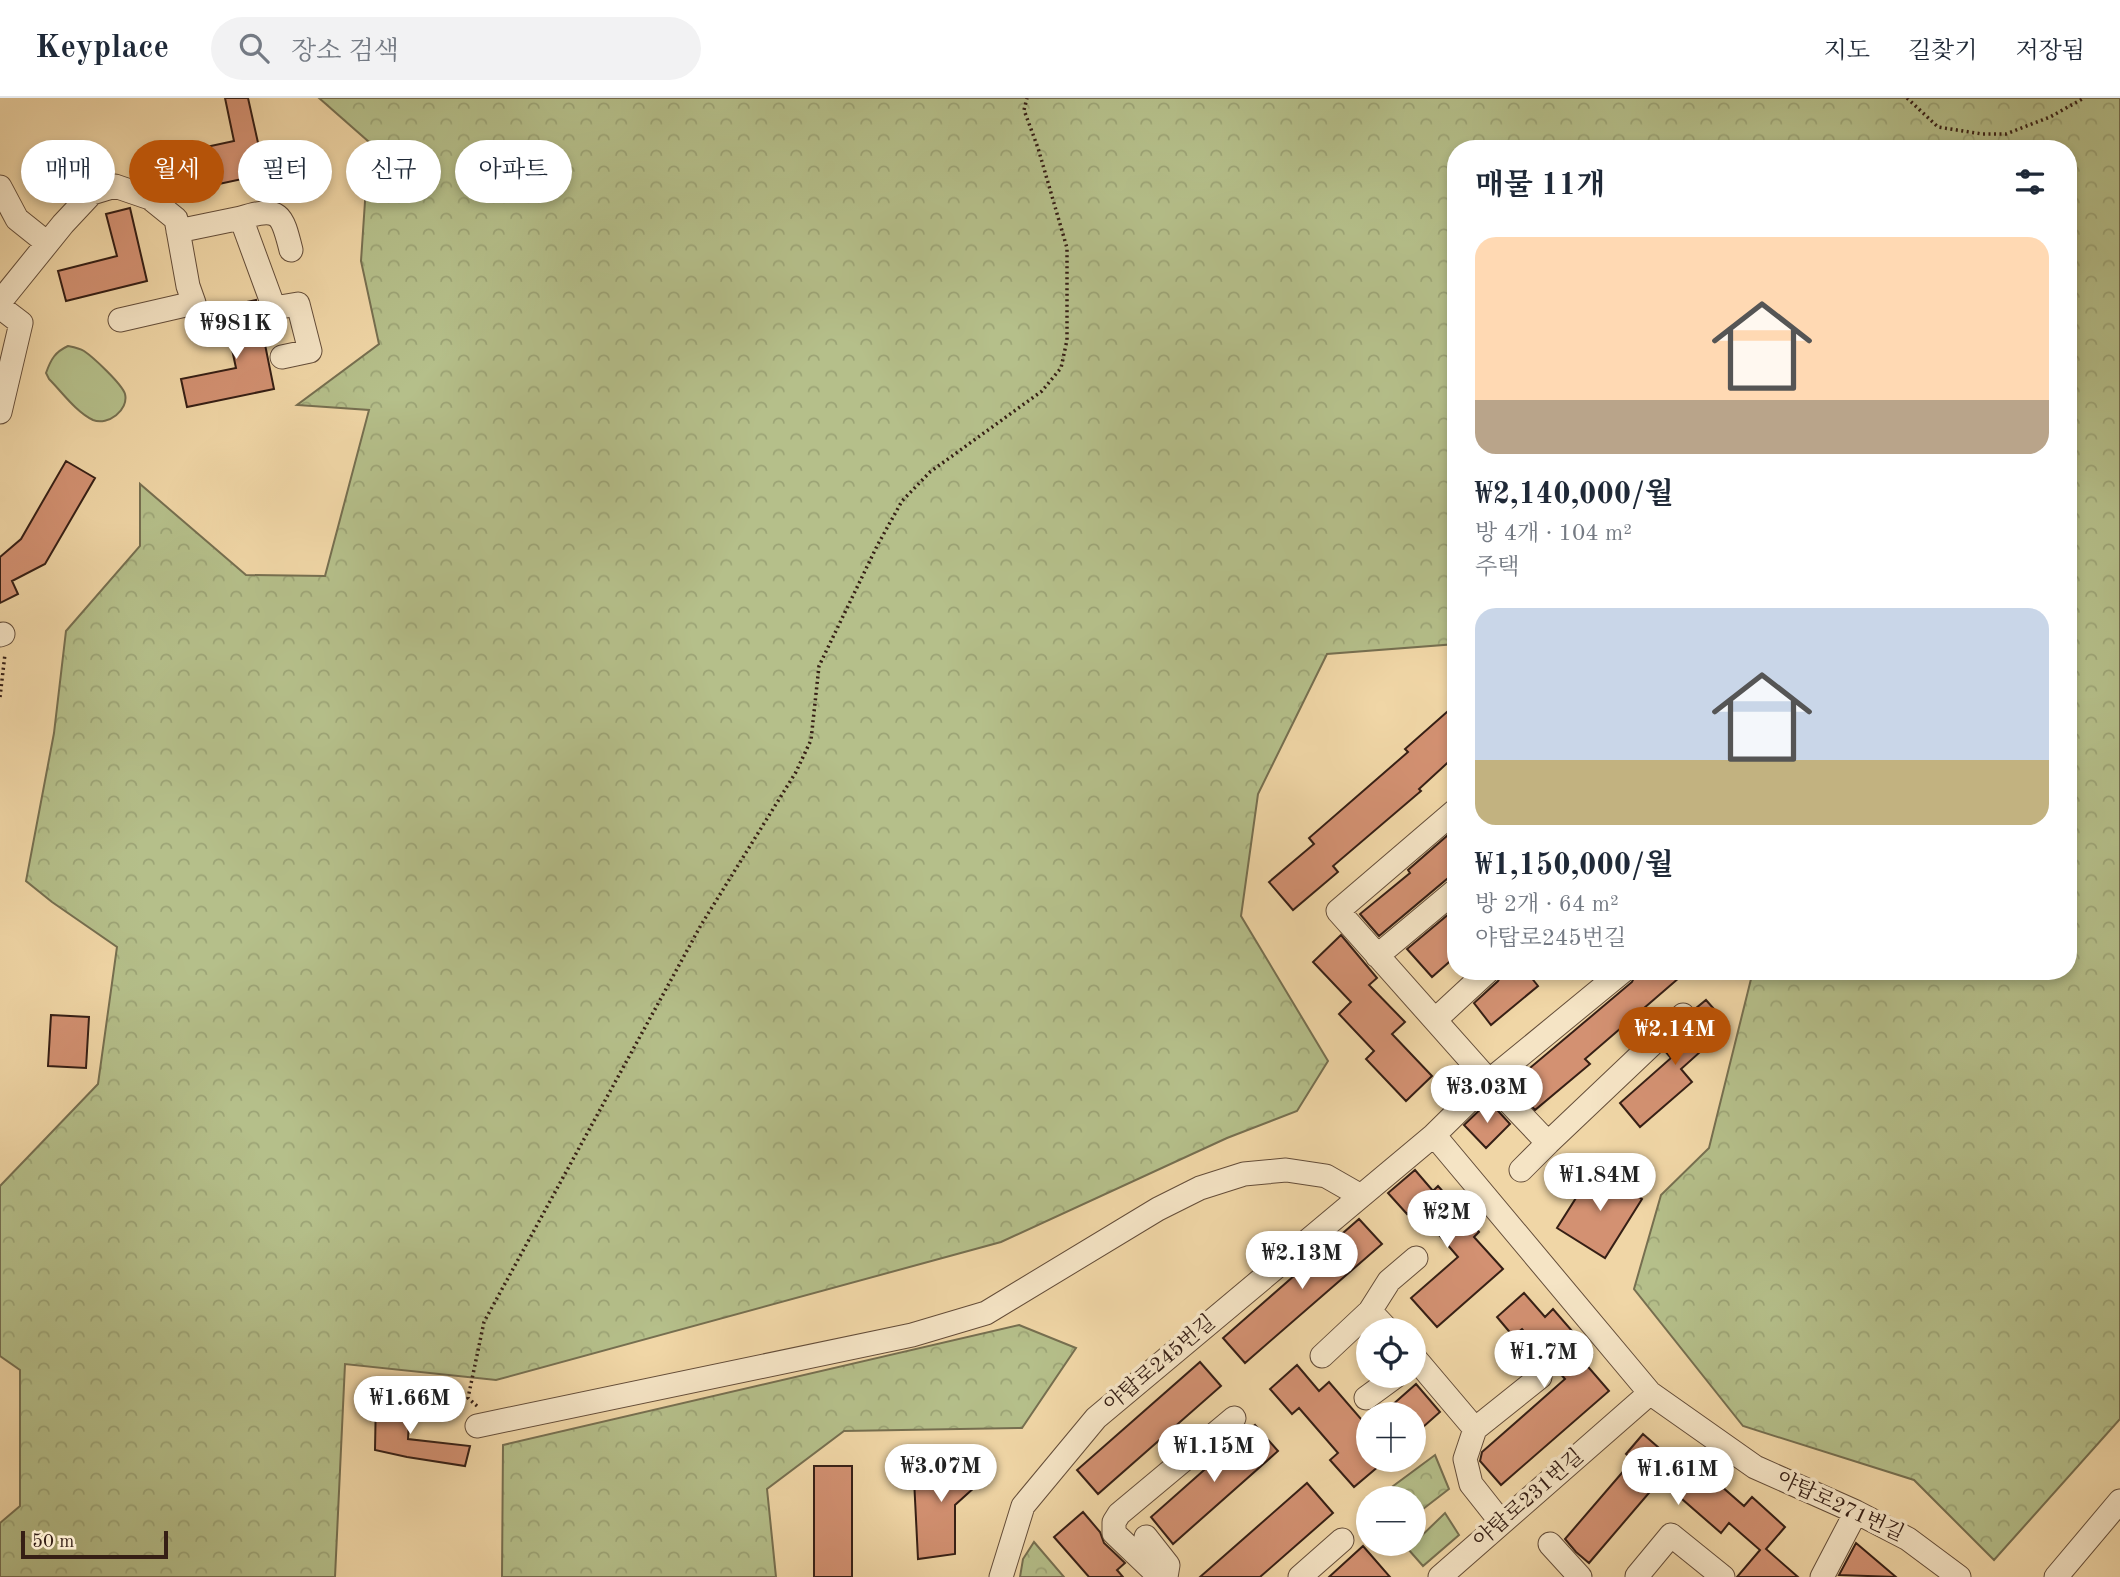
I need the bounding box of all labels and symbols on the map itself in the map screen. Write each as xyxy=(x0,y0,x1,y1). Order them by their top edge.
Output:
pin: ₩981K xyxy=(187,302,285,361)
pin: ₩2.14M xyxy=(1618,1007,1732,1067)
pin: ₩3.03M xyxy=(1430,1066,1544,1125)
pin: ₩1.84M xyxy=(1543,1154,1657,1213)
pin: ₩2M xyxy=(1413,1190,1481,1250)
pin: ₩2.13M xyxy=(1245,1232,1359,1291)
street label: 야탑로245번길 xyxy=(1099,1310,1220,1416)
pin: ₩1.7M xyxy=(1495,1330,1593,1390)
pin: ₩1.66M xyxy=(353,1376,467,1436)
pin: ₩1.15M xyxy=(1157,1424,1271,1484)
pin: ₩3.07M xyxy=(884,1444,998,1504)
street label: 야탑로231번길 xyxy=(1469,1444,1588,1552)
pin: ₩1.61M xyxy=(1621,1448,1735,1507)
street label: 야탑로271번길 xyxy=(1773,1467,1908,1546)
scale bar xyxy=(21,1528,168,1560)

